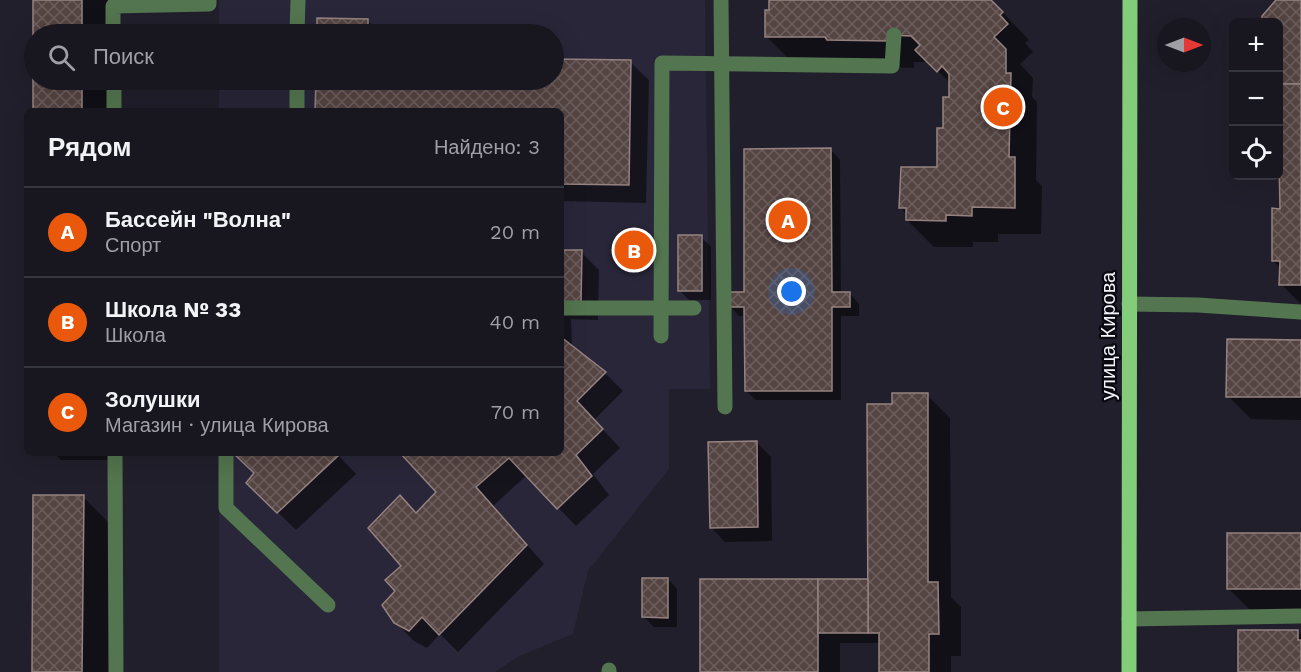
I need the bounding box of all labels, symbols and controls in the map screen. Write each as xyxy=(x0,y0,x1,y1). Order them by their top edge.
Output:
north arrow xyxy=(1157,18,1211,72)
map controls xyxy=(1229,18,1283,180)
button: + xyxy=(1229,18,1283,72)
search box xyxy=(24,24,564,90)
icon: search xyxy=(45,41,78,74)
text: Поиск xyxy=(93,44,154,69)
button: − xyxy=(1229,72,1283,126)
pin: C xyxy=(984,84,1022,130)
button: locate xyxy=(1229,126,1283,180)
text: Рядом xyxy=(48,132,131,162)
text: Найдено: 3 xyxy=(434,135,540,159)
pin: A xyxy=(768,198,808,242)
text: Бассейн "Волна" xyxy=(105,207,291,232)
text: A xyxy=(61,220,74,244)
text: 20 m xyxy=(490,220,540,244)
pin: B xyxy=(614,228,654,272)
text: Спорт xyxy=(105,233,161,257)
street label: улица Кирова xyxy=(1096,271,1120,400)
your location xyxy=(777,277,806,306)
text: Школа № 33 xyxy=(105,297,241,322)
text: B xyxy=(61,310,74,334)
text: 40 m xyxy=(489,310,540,334)
text: Школа xyxy=(105,323,166,347)
text: Золушки xyxy=(105,387,200,412)
text: C xyxy=(61,400,74,424)
text: 70 m xyxy=(491,400,540,424)
text: Магазин · улица Кирова xyxy=(105,413,329,437)

